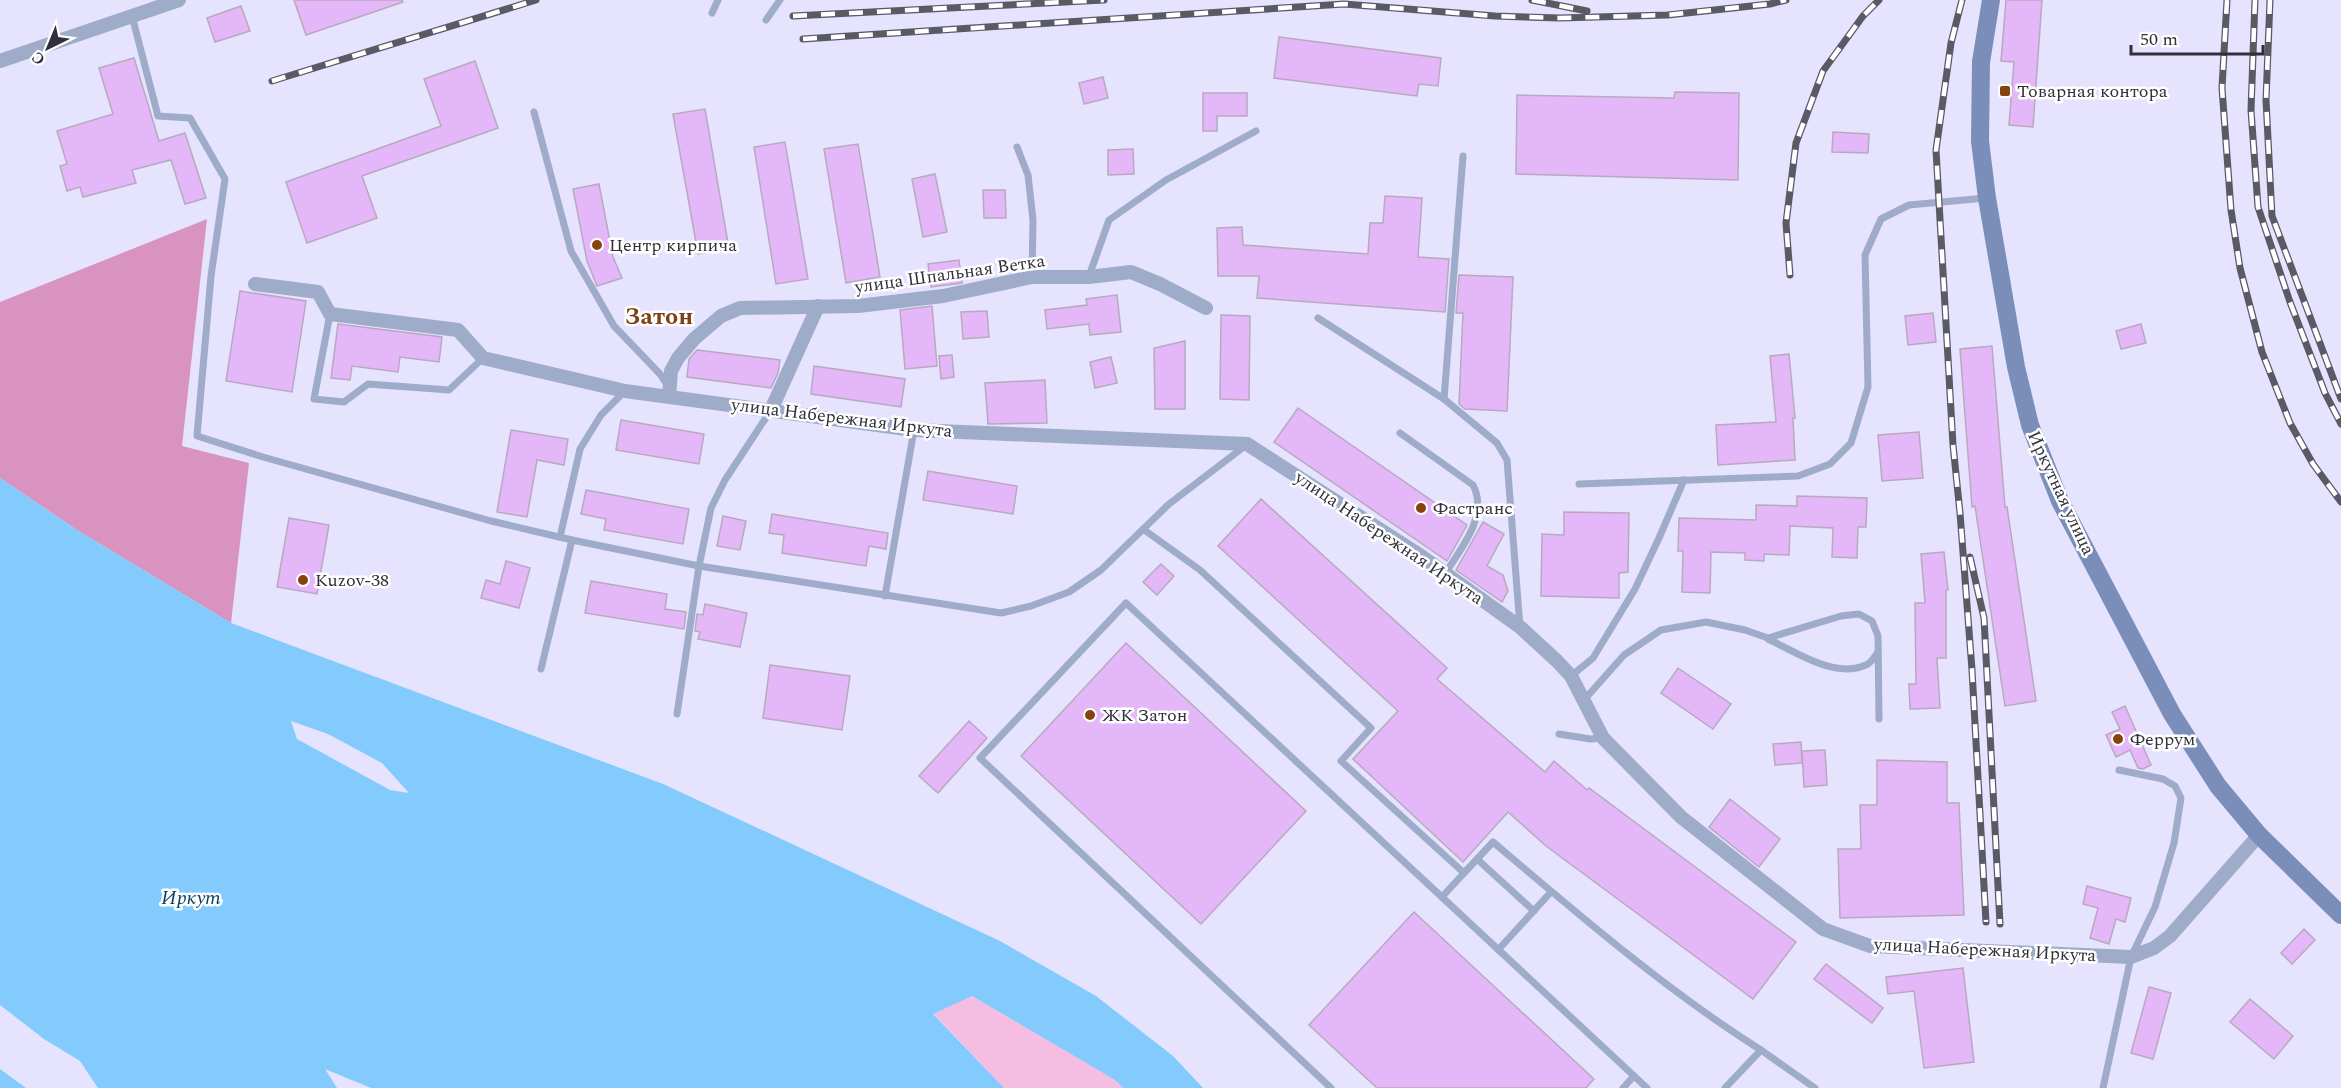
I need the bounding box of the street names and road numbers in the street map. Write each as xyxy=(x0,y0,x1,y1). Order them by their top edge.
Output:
street label: улица Шпальная Ветка xyxy=(852,247,1047,301)
street label: улица Набережная Иркута xyxy=(729,391,954,445)
street label: Иркутная улица xyxy=(2020,426,2102,560)
street label: улица Набережная Иркута xyxy=(1288,464,1489,612)
street label: улица Набережная Иркута xyxy=(1872,931,2097,969)

